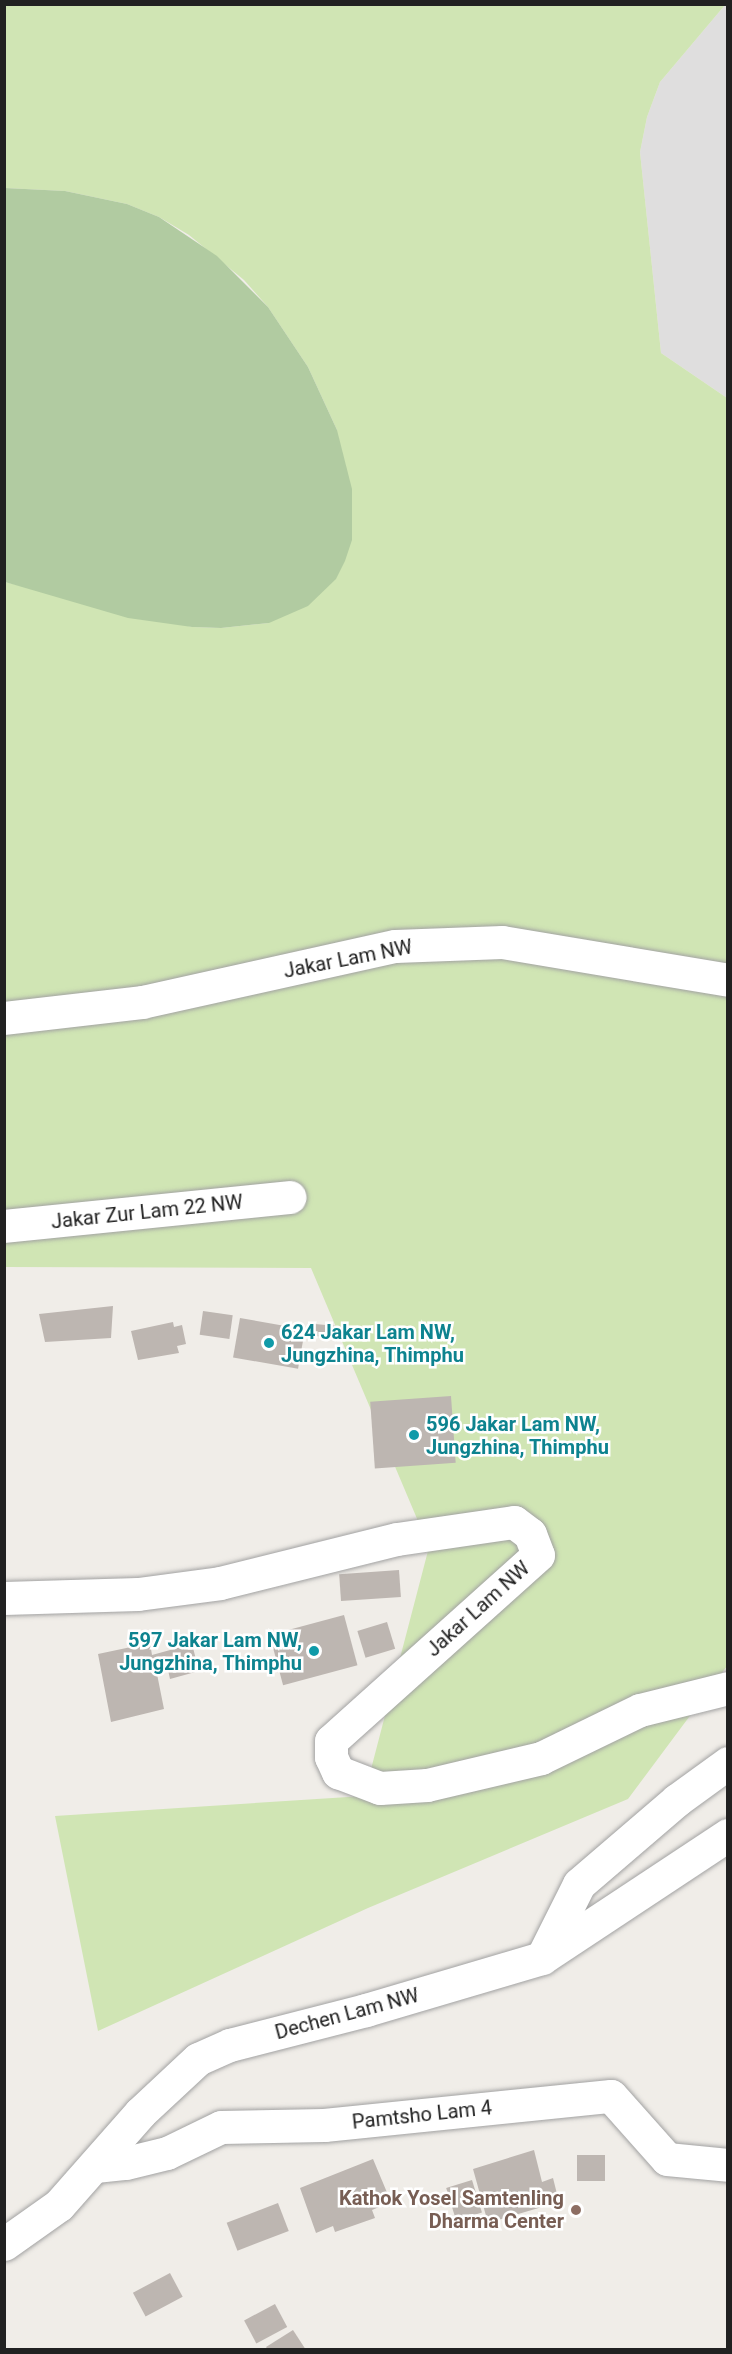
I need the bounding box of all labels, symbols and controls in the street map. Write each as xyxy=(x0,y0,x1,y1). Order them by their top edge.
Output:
street label: Jakar Lam NW xyxy=(281,935,415,983)
street label: Jakar Zur Lam 22 NW xyxy=(50,1190,244,1234)
place label: 624 Jakar Lam NW, Jungzhina, Thimphu xyxy=(281,1320,464,1367)
marker: 624 Jakar Lam NW, Jungzhina, Thimphu xyxy=(262,1336,276,1350)
place label: 596 Jakar Lam NW, Jungzhina, Thimphu xyxy=(426,1412,609,1459)
marker: 596 Jakar Lam NW, Jungzhina, Thimphu xyxy=(407,1428,421,1442)
street label: Jakar Lam NW xyxy=(421,1556,535,1662)
place label: 597 Jakar Lam NW, Jungzhina, Thimphu xyxy=(119,1628,302,1675)
marker: 597 Jakar Lam NW, Jungzhina, Thimphu xyxy=(307,1644,321,1658)
street label: Dechen Lam NW xyxy=(272,1983,422,2045)
street label: Pamtsho Lam 4 xyxy=(351,2096,493,2134)
place label: Kathok Yosel Samtenling Dharma Center xyxy=(339,2186,564,2233)
marker: Kathok Yosel Samtenling Dharma Center xyxy=(569,2203,583,2217)

